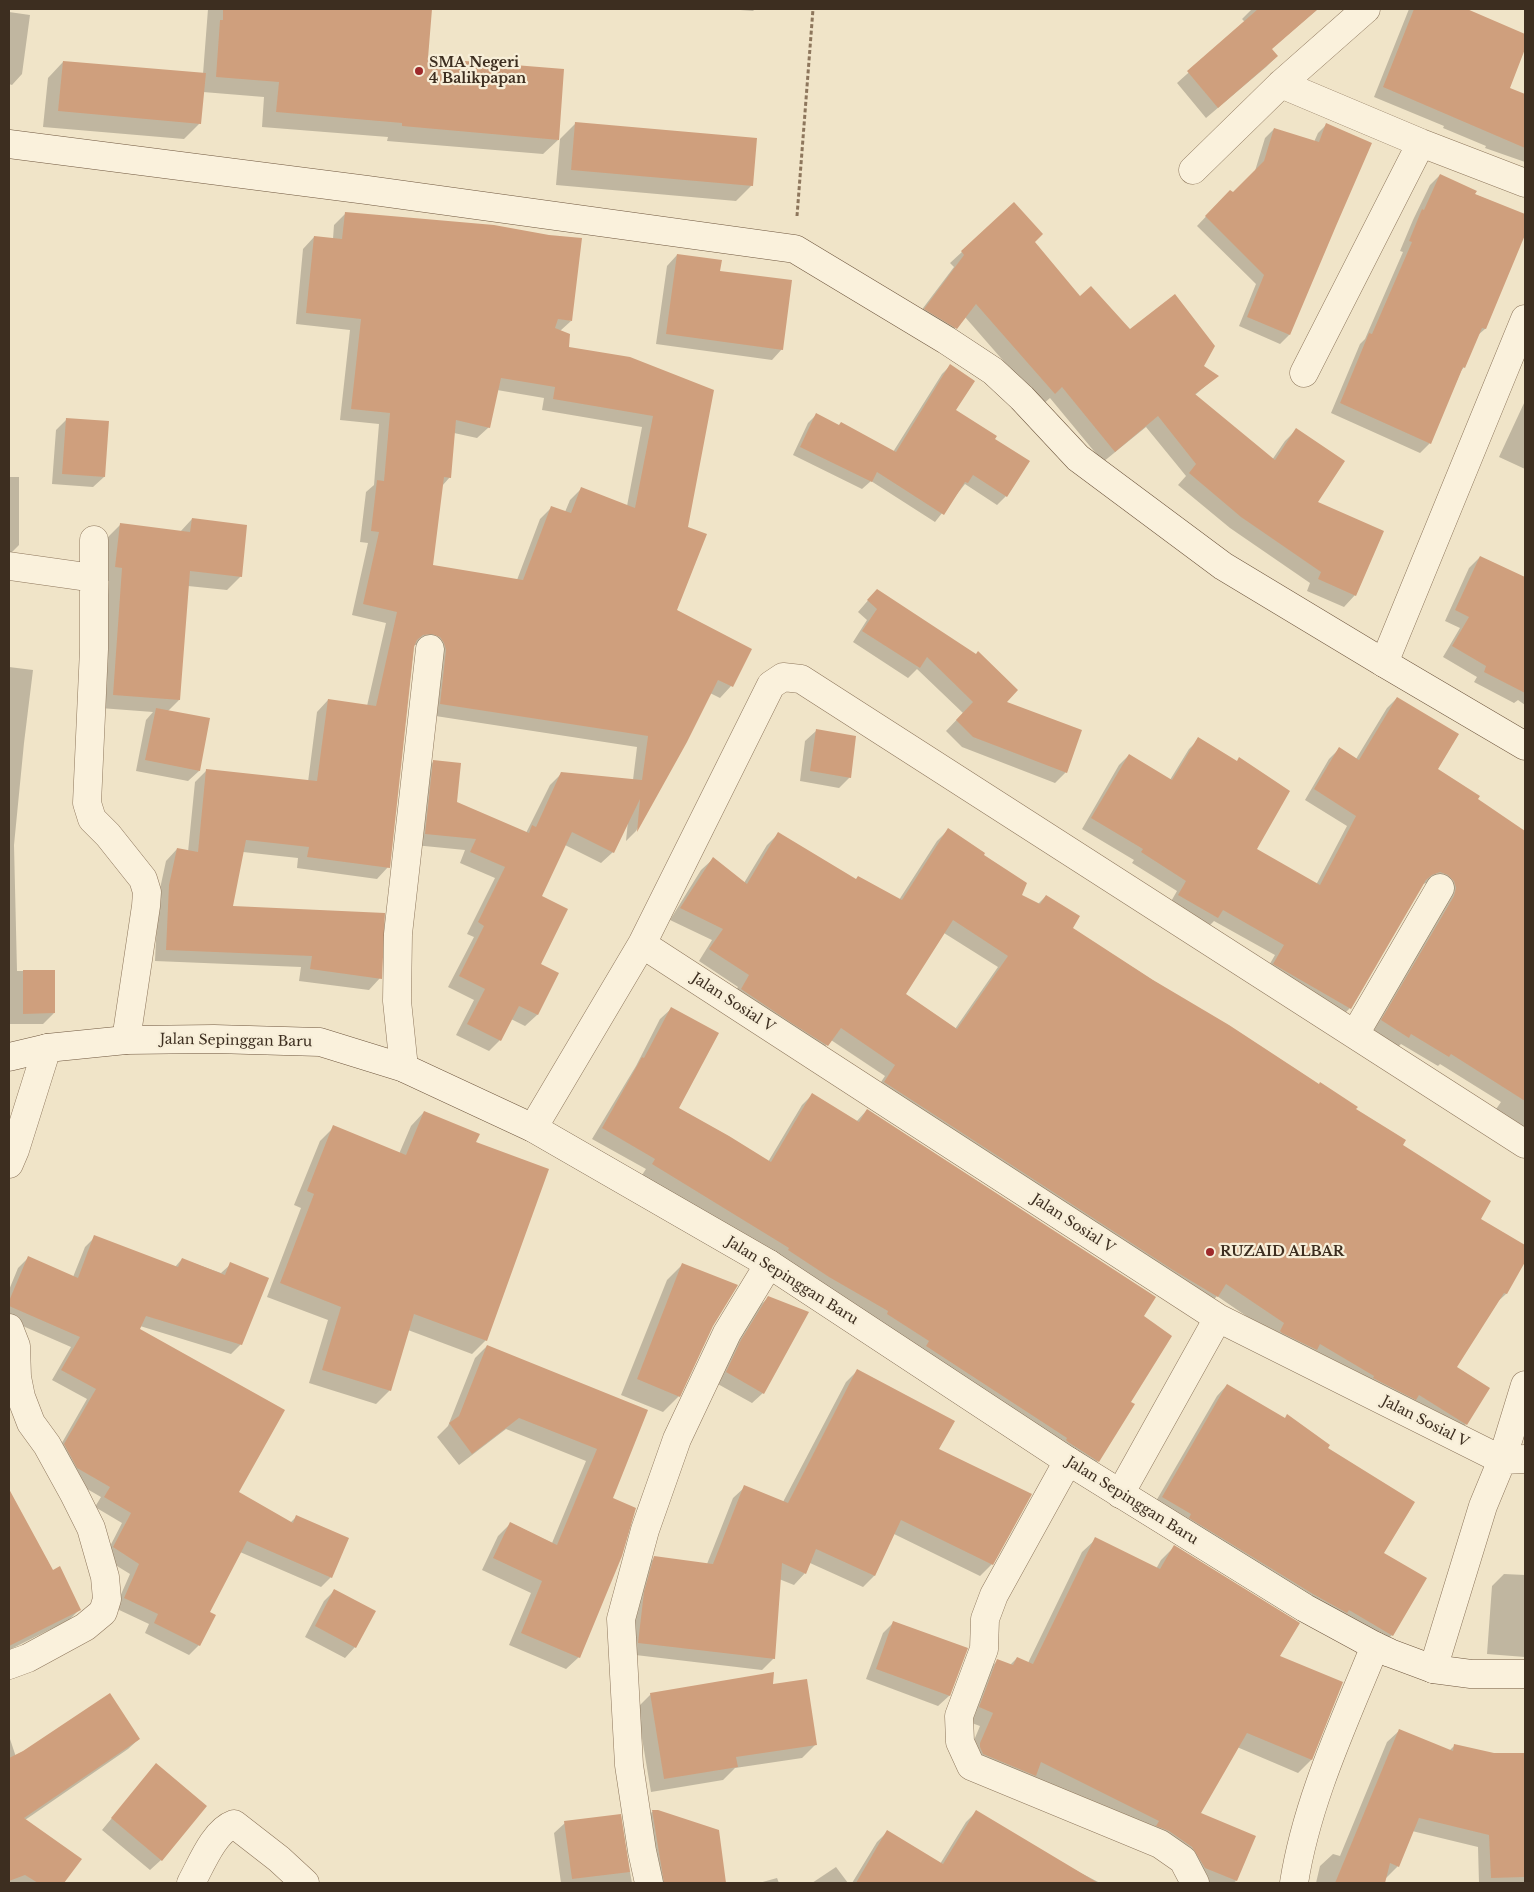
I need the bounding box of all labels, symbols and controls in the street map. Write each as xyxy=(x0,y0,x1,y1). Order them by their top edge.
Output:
place label: SMA Negeri 4 Balikpapan xyxy=(429,55,526,88)
marker: SMA Negeri 4 Balikpapan xyxy=(413,65,425,77)
street label: Jalan Sosial V xyxy=(688,970,778,1036)
street label: Jalan Sepinggan Baru xyxy=(160,1031,312,1051)
street label: Jalan Sosial V xyxy=(1028,1191,1118,1257)
street label: Jalan Sepinggan Baru xyxy=(723,1233,861,1329)
place label: RUZAID ALBAR xyxy=(1220,1244,1344,1260)
marker: RUZAID ALBAR xyxy=(1204,1246,1216,1258)
street label: Jalan Sosial V xyxy=(1379,1393,1471,1451)
street label: Jalan Sepinggan Baru xyxy=(1063,1453,1201,1549)

